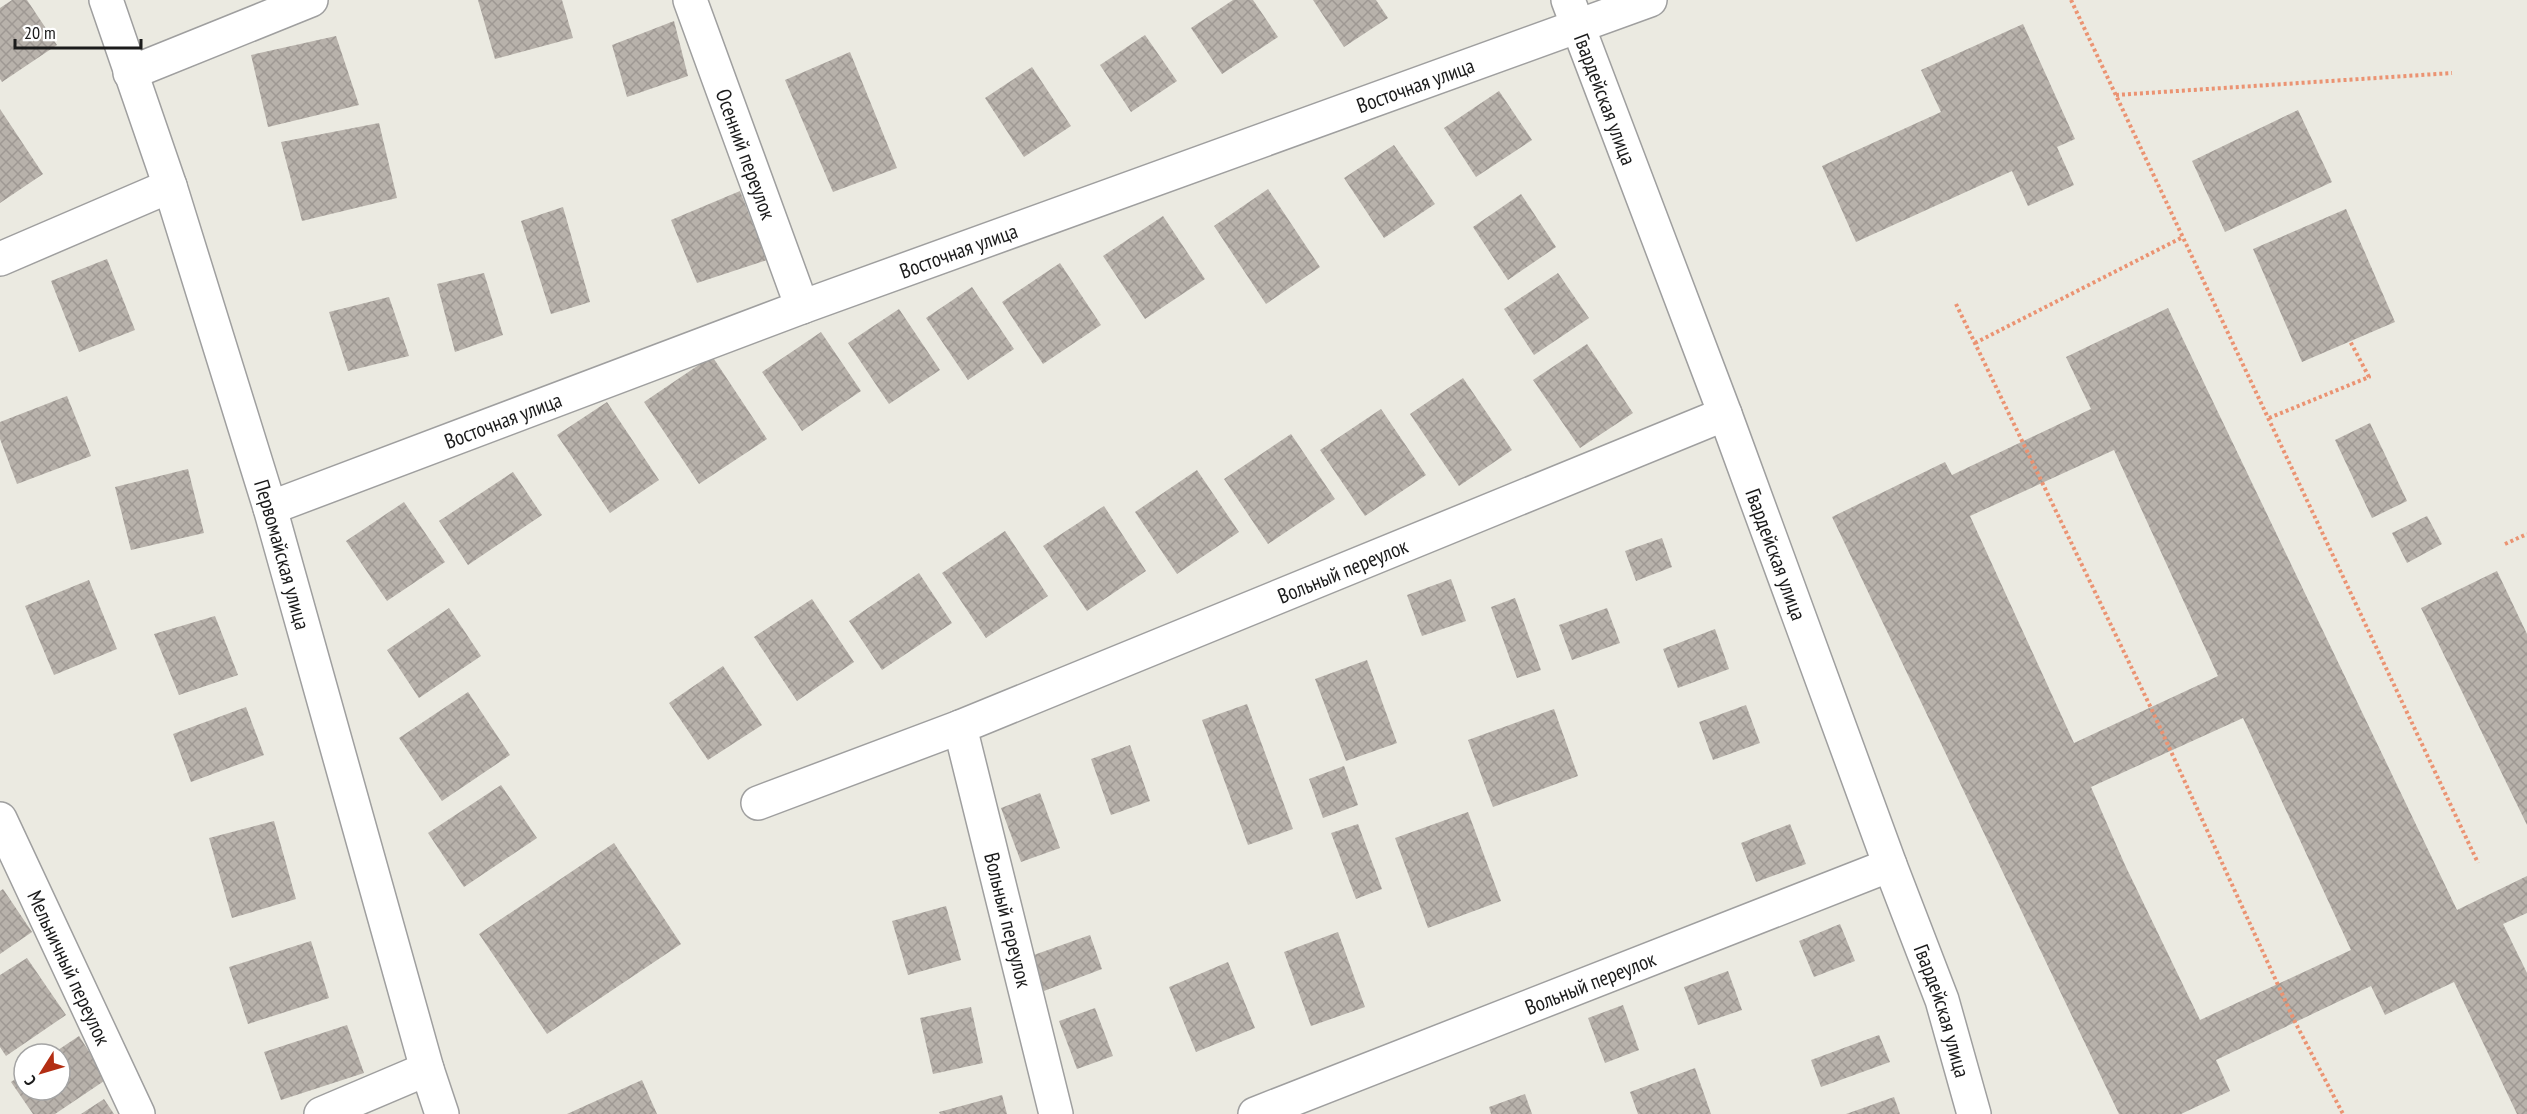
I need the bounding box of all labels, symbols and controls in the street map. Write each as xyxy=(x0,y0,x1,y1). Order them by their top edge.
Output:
scale bar xyxy=(15,12,141,50)
text: 20 m xyxy=(24,21,56,44)
street label: Гвардейская улица xyxy=(1568,30,1643,169)
street label: Восточная улица xyxy=(1353,51,1478,119)
street label: Осенний переулок xyxy=(710,85,782,223)
street label: Восточная улица xyxy=(896,217,1021,284)
street label: Восточная улица xyxy=(440,386,565,454)
street label: Первомайская улица xyxy=(248,476,317,632)
street label: Гвардейская улица xyxy=(1740,485,1813,624)
street label: Вольный переулок xyxy=(1273,532,1412,609)
street label: Вольный переулок xyxy=(978,850,1038,990)
street label: Мельничный переулок xyxy=(22,886,117,1049)
street label: Гвардейская улица xyxy=(1908,940,1976,1080)
street label: Вольный переулок xyxy=(1521,945,1659,1020)
north arrow xyxy=(12,1042,72,1102)
text: С xyxy=(19,1072,40,1090)

